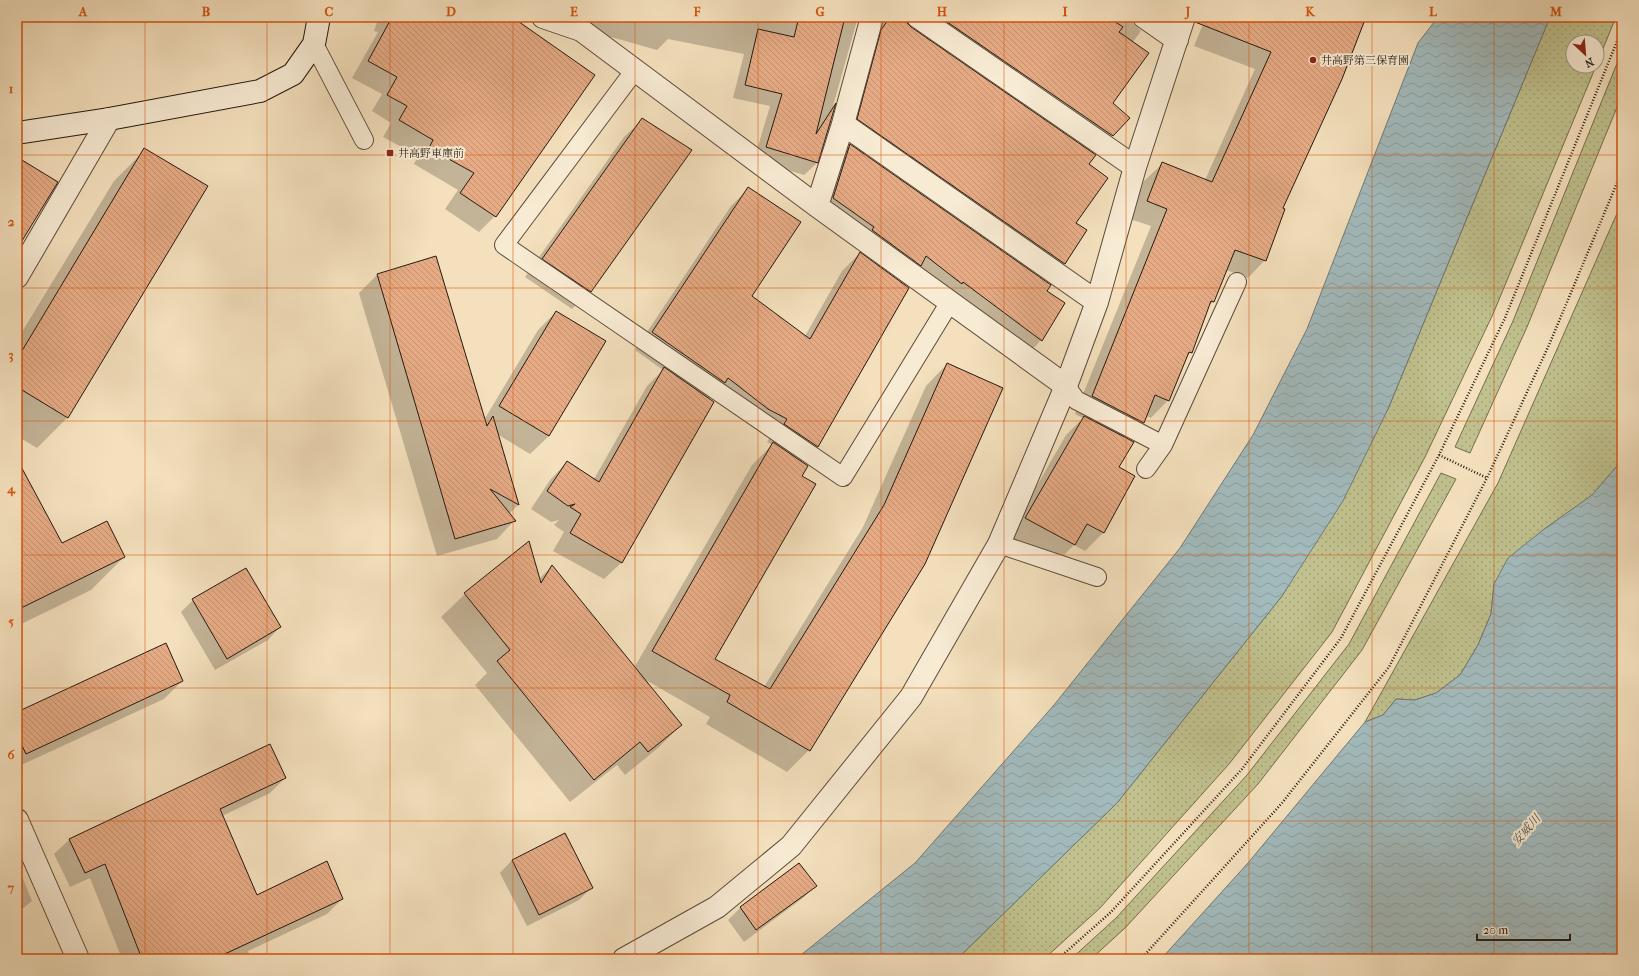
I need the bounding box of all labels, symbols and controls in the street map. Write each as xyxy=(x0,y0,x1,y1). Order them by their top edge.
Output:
text: A xyxy=(78,4,88,19)
text: B xyxy=(202,4,211,19)
text: C xyxy=(325,4,334,19)
text: D xyxy=(446,4,456,19)
text: E xyxy=(570,4,578,19)
text: F xyxy=(693,4,701,19)
text: G xyxy=(815,4,825,19)
text: H xyxy=(937,4,948,19)
text: I xyxy=(1062,4,1068,19)
text: J xyxy=(1184,4,1191,20)
text: K xyxy=(1305,4,1316,19)
text: L xyxy=(1429,4,1438,19)
text: M xyxy=(1549,4,1562,19)
north arrow xyxy=(1565,34,1605,74)
place label: 井高野第三保育園 xyxy=(1321,54,1409,67)
marker: 井高野第三保育園 xyxy=(1308,55,1318,65)
text: N xyxy=(1582,55,1596,70)
text: 1 xyxy=(9,81,14,96)
place label: 井高野車庫前 xyxy=(398,147,464,160)
marker: 井高野車庫前 xyxy=(385,148,395,158)
text: 2 xyxy=(8,214,15,229)
text: 3 xyxy=(8,347,14,363)
text: 4 xyxy=(6,481,16,497)
text: 5 xyxy=(8,614,14,629)
text: 6 xyxy=(7,747,15,762)
water label: 安威川 xyxy=(1509,810,1544,848)
text: 7 xyxy=(7,880,15,895)
scale bar xyxy=(1477,916,1570,942)
text: 20 m xyxy=(1483,923,1508,937)

